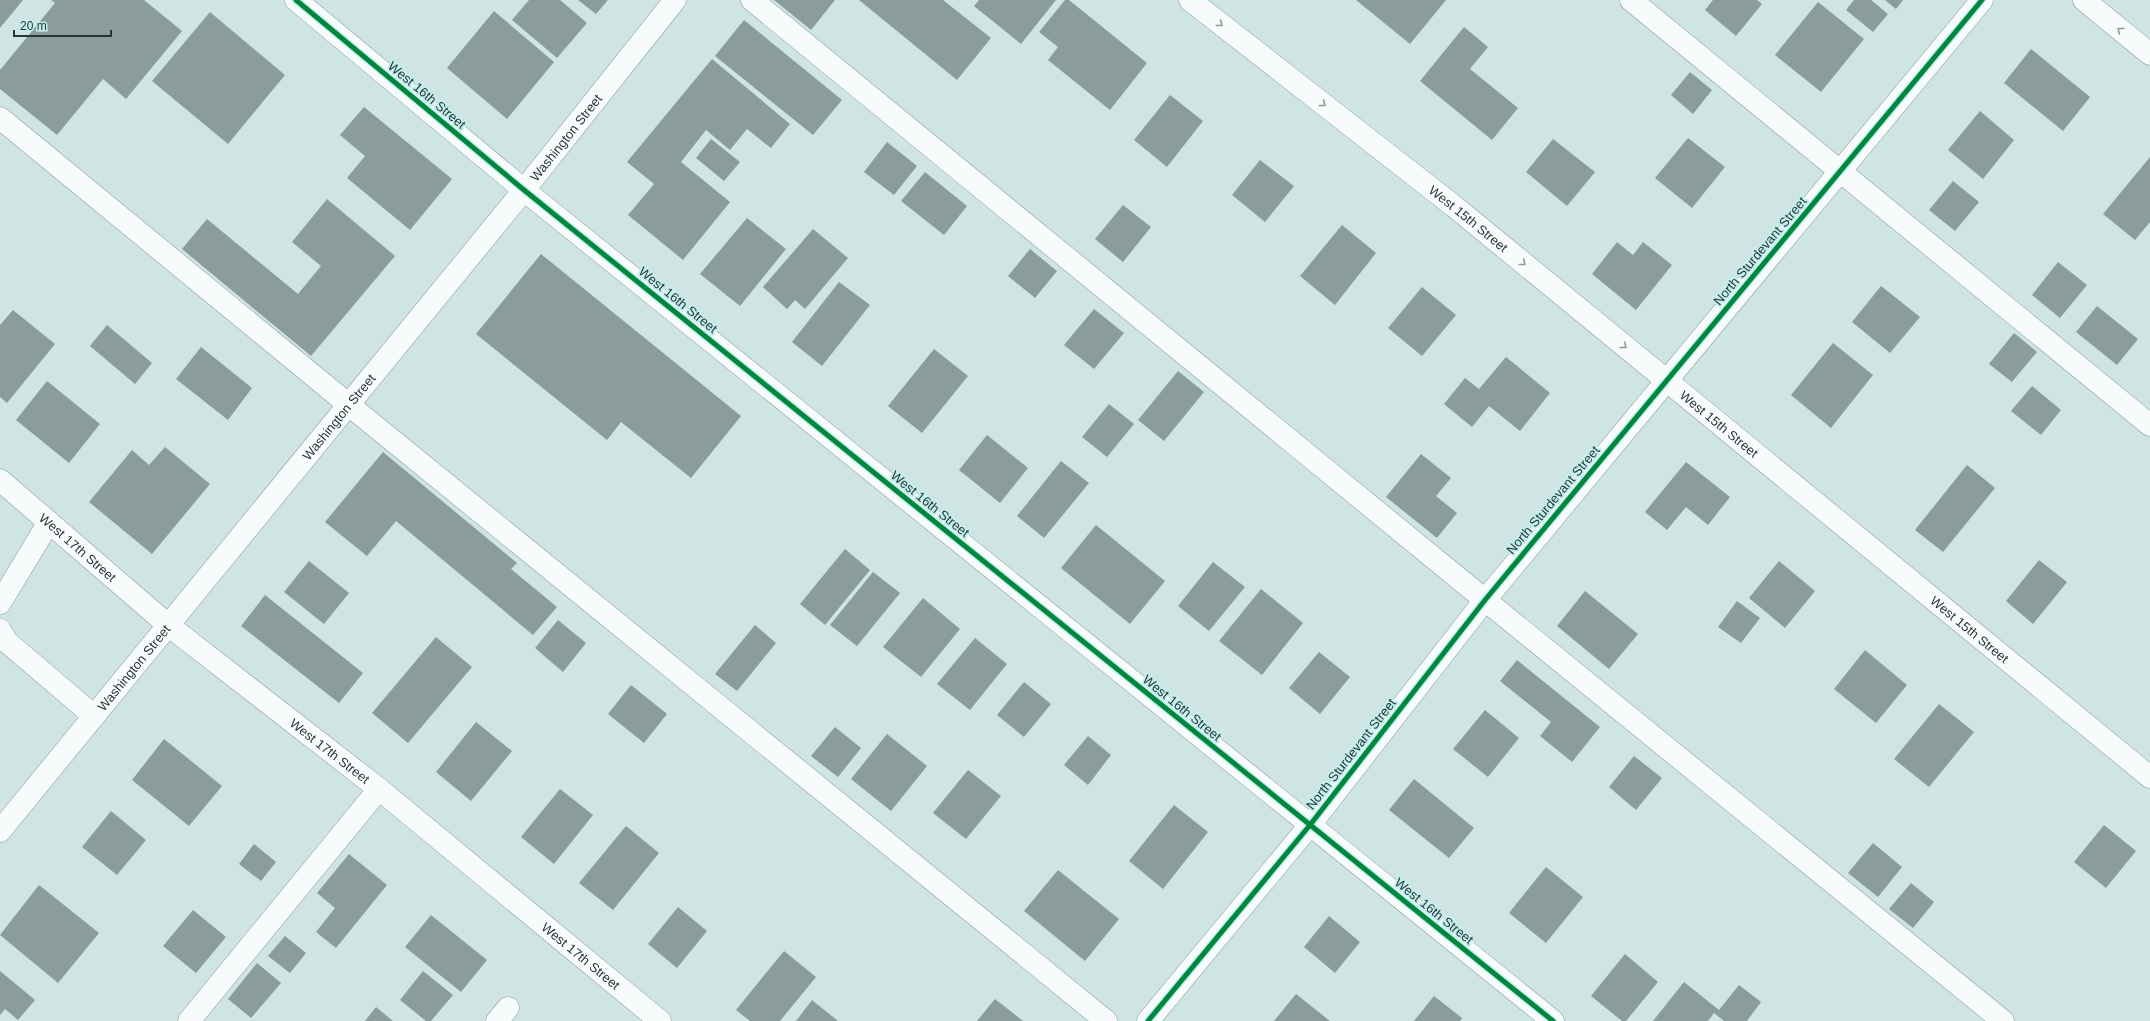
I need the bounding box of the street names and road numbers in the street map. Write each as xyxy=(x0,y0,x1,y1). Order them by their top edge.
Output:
street label: West 16th Street xyxy=(385,58,469,132)
street label: Washington Street xyxy=(527,91,605,184)
street label: West 15th Street xyxy=(1426,182,1511,255)
street label: North Sturdevant Street xyxy=(1710,194,1810,308)
street label: West 16th Street xyxy=(636,264,721,336)
street label: Washington Street xyxy=(299,370,378,463)
street label: West 15th Street xyxy=(1677,387,1762,460)
street label: North Sturdevant Street xyxy=(1503,443,1603,557)
street label: West 16th Street xyxy=(888,468,973,540)
street label: West 17th Street xyxy=(36,510,120,585)
street label: West 15th Street xyxy=(1928,593,2012,666)
street label: Washington Street xyxy=(94,621,173,714)
street label: West 16th Street xyxy=(1140,672,1225,744)
street label: North Sturdevant Street xyxy=(1303,695,1399,812)
street label: West 17th Street xyxy=(287,715,373,787)
street label: West 16th Street xyxy=(1392,875,1477,947)
street label: West 17th Street xyxy=(539,919,623,993)

